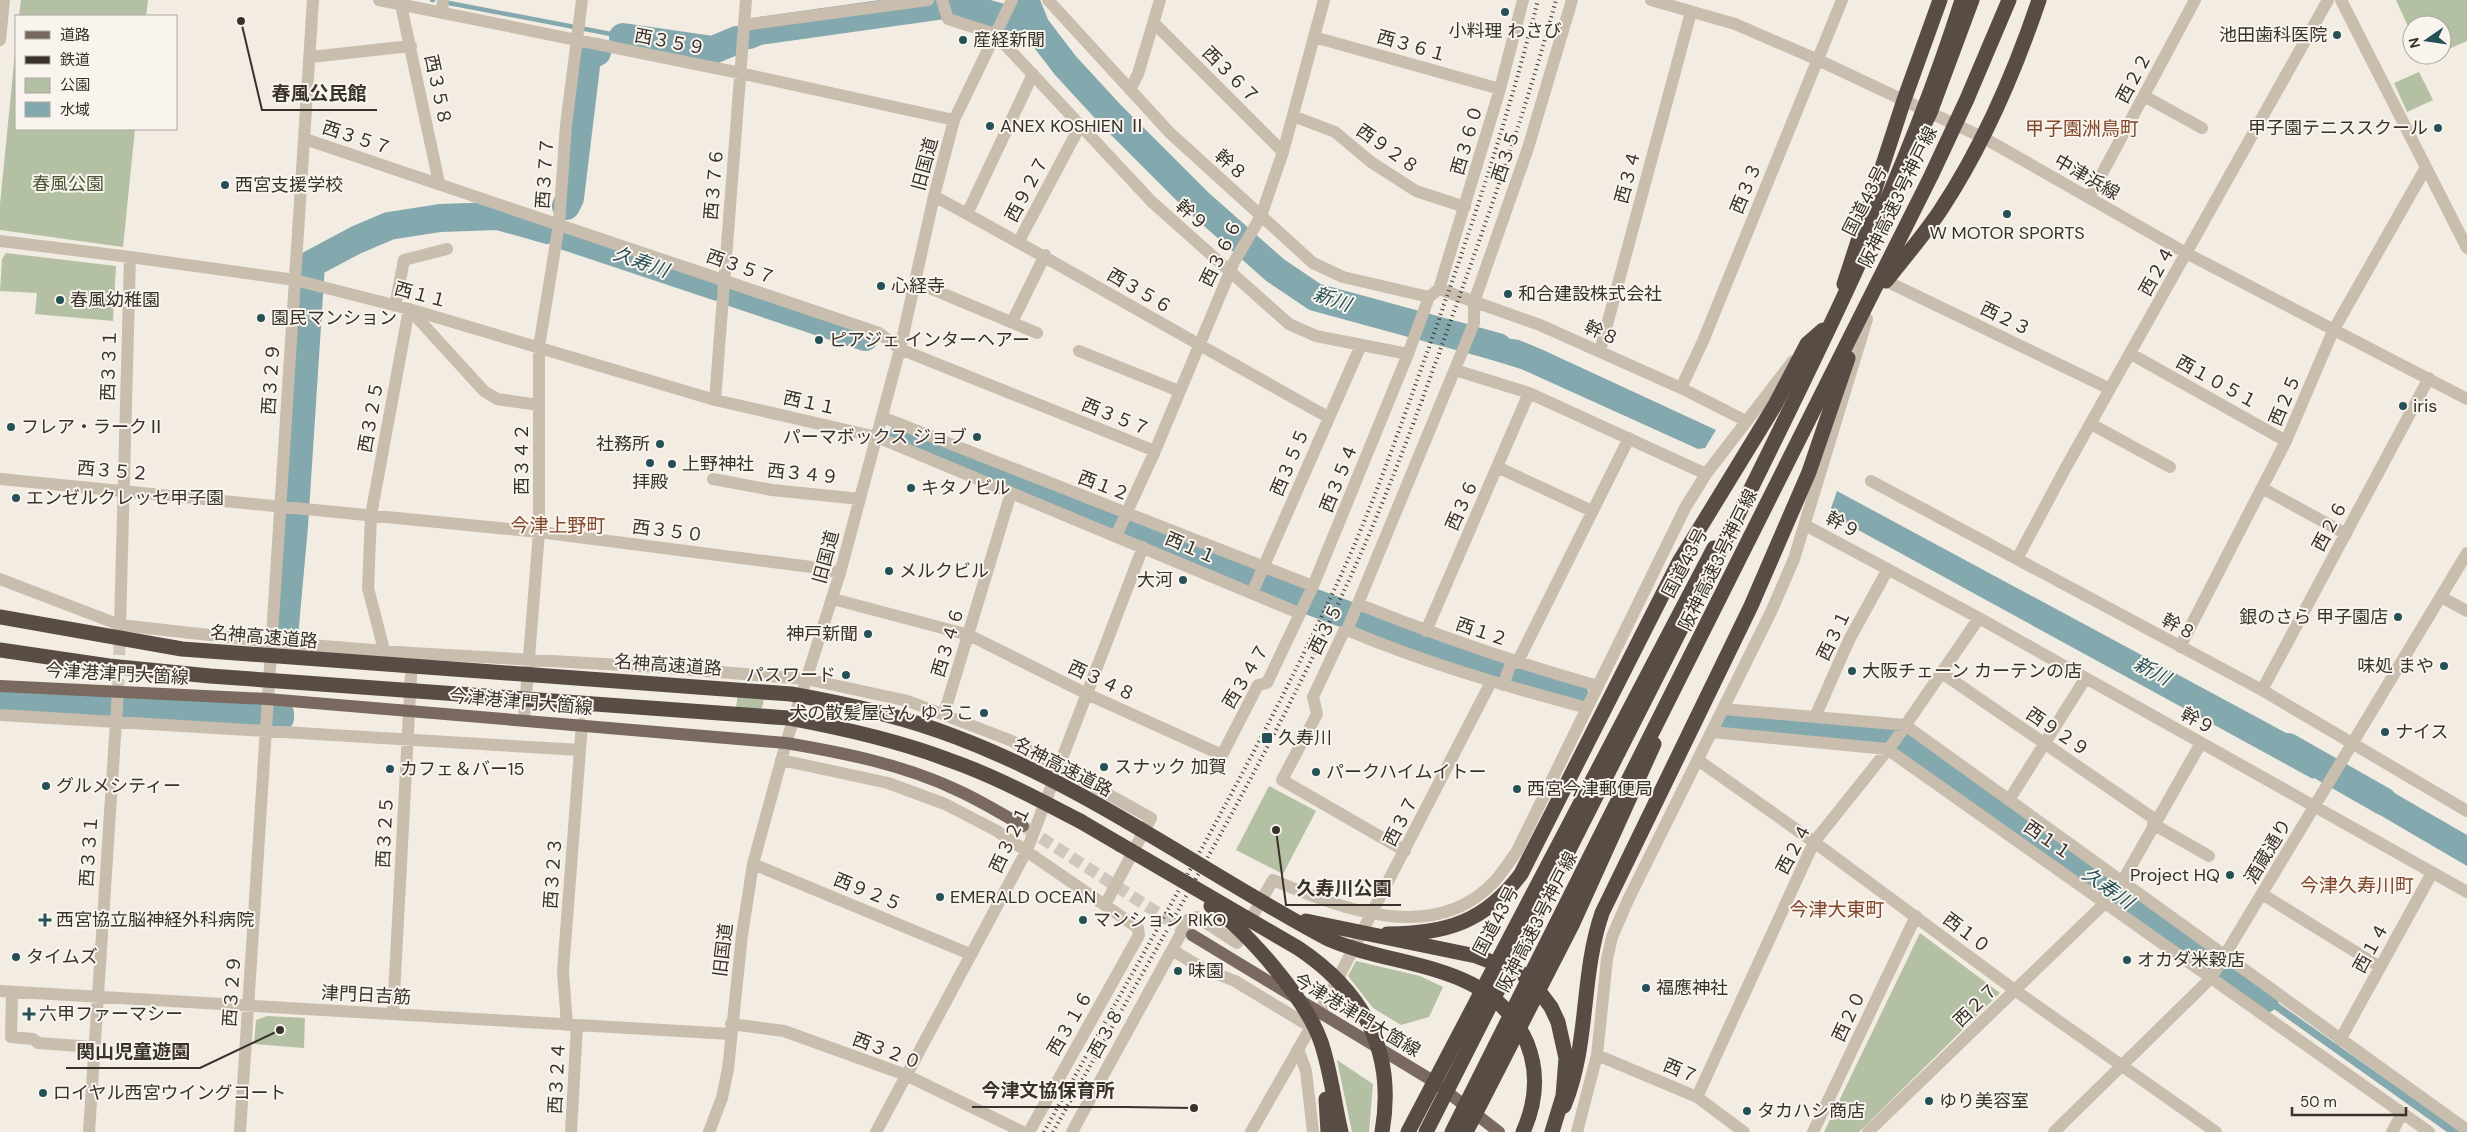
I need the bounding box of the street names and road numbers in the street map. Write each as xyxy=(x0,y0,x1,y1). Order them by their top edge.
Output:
street label: 西３５９ xyxy=(632,23,708,61)
street label: 西３６１ xyxy=(1374,25,1450,67)
street label: 西３６７ xyxy=(1197,41,1265,109)
street label: 西２２ xyxy=(2111,49,2157,107)
street label: 西３５８ xyxy=(419,52,457,128)
street label: 西３６０ xyxy=(1446,102,1488,178)
street label: 西３５７ xyxy=(319,115,395,161)
street label: 西９２８ xyxy=(1352,119,1424,179)
street label: 阪神高速3号神戸線 xyxy=(1853,122,1943,272)
street label: 西３５ xyxy=(1486,127,1526,185)
street label: 旧国道 xyxy=(906,135,944,193)
street label: 西３７７ xyxy=(531,136,559,210)
street label: 幹８ xyxy=(1210,144,1252,186)
street label: 西３７６ xyxy=(699,147,729,221)
street label: 西３４ xyxy=(1609,148,1647,206)
street label: 中津浜線 xyxy=(2050,149,2124,205)
street label: 西９２７ xyxy=(1000,152,1054,226)
street label: 西３３ xyxy=(1725,158,1767,218)
street label: 国道43号 xyxy=(1837,162,1893,240)
street label: 幹９ xyxy=(1171,194,1213,236)
street label: 西３６６ xyxy=(1194,215,1248,291)
street label: 西２４ xyxy=(2133,242,2181,300)
street label: 西３５７ xyxy=(703,244,779,290)
street label: 西３５６ xyxy=(1103,263,1177,319)
street label: 西１１ xyxy=(392,276,450,314)
street label: 西２３ xyxy=(1976,296,2036,342)
street label: 幹８ xyxy=(1581,315,1623,351)
street label: 西３３１ xyxy=(96,329,122,401)
street label: 西３２９ xyxy=(257,342,285,416)
street label: 西１０５１ xyxy=(2172,350,2262,414)
street label: 西２５ xyxy=(2263,370,2307,430)
street label: 西３２５ xyxy=(353,379,389,455)
street label: 西１１ xyxy=(781,386,839,420)
street label: 西３５７ xyxy=(1078,392,1154,442)
street label: 西３４２ xyxy=(510,423,534,495)
street label: 西３５５ xyxy=(1265,424,1315,500)
street label: 西３５４ xyxy=(1314,440,1364,516)
street label: 西３５２ xyxy=(76,456,150,486)
street label: 西３４９ xyxy=(766,458,840,490)
street label: 西１２ xyxy=(1074,465,1134,507)
street label: 西３６ xyxy=(1440,475,1484,535)
street label: 阪神高速3号神戸線 xyxy=(1673,485,1763,635)
street label: 西２６ xyxy=(2307,497,2353,555)
street label: 幹９ xyxy=(1821,506,1865,544)
street label: 西３５０ xyxy=(631,515,705,547)
street label: 国道43号 xyxy=(1657,524,1713,602)
street label: 西１１ xyxy=(1161,526,1221,570)
street label: 旧国道 xyxy=(807,528,845,586)
street label: 西３５ xyxy=(1303,599,1349,659)
street label: 西３４６ xyxy=(926,604,970,680)
street label: 西３１ xyxy=(1811,605,1857,665)
street label: 幹８ xyxy=(2157,608,2201,646)
street label: 西１２ xyxy=(1453,612,1511,652)
street label: 名神高速道路 xyxy=(209,620,319,654)
street label: 西３４７ xyxy=(1217,639,1275,713)
street label: 名神高速道路 xyxy=(613,649,723,681)
street label: 西３４８ xyxy=(1064,655,1140,707)
street label: 今津港津門大箇線 xyxy=(44,658,190,690)
street label: 今津港津門大箇線 xyxy=(448,684,594,720)
street label: 西９２９ xyxy=(2021,702,2095,762)
street label: 幹９ xyxy=(2176,702,2220,740)
street label: 名神高速道路 xyxy=(1009,732,1117,802)
street label: 西３７ xyxy=(1378,791,1424,851)
street label: 西３２５ xyxy=(371,795,399,869)
street label: 西３２１ xyxy=(984,801,1036,877)
street label: 西３３１ xyxy=(75,814,103,888)
street label: 酒蔵通り xyxy=(2239,814,2297,888)
street label: 西１１ xyxy=(2019,815,2077,865)
street label: 西２４ xyxy=(1771,820,1817,878)
street label: 西３２３ xyxy=(539,836,567,910)
street label: 阪神高速3号神戸線 xyxy=(1491,848,1583,996)
street label: 西９２５ xyxy=(830,867,906,917)
street label: 国道43号 xyxy=(1468,882,1524,960)
street label: 西１０ xyxy=(1938,907,1996,959)
street label: 西１４ xyxy=(2347,919,2395,977)
street label: 旧国道 xyxy=(708,922,738,978)
street label: 西３２９ xyxy=(218,954,246,1028)
street label: 今津港津門大箇線 xyxy=(1289,968,1425,1062)
street label: 西２７ xyxy=(1948,978,2004,1032)
street label: 津門日吉筋 xyxy=(320,981,412,1009)
street label: 西３１６ xyxy=(1042,986,1098,1060)
street label: 西２０ xyxy=(1827,986,1871,1046)
street label: 西３８ xyxy=(1082,1004,1130,1062)
street label: 西３２０ xyxy=(849,1027,925,1075)
street label: 西３２４ xyxy=(543,1041,571,1115)
street label: 西７ xyxy=(1660,1053,1702,1089)

